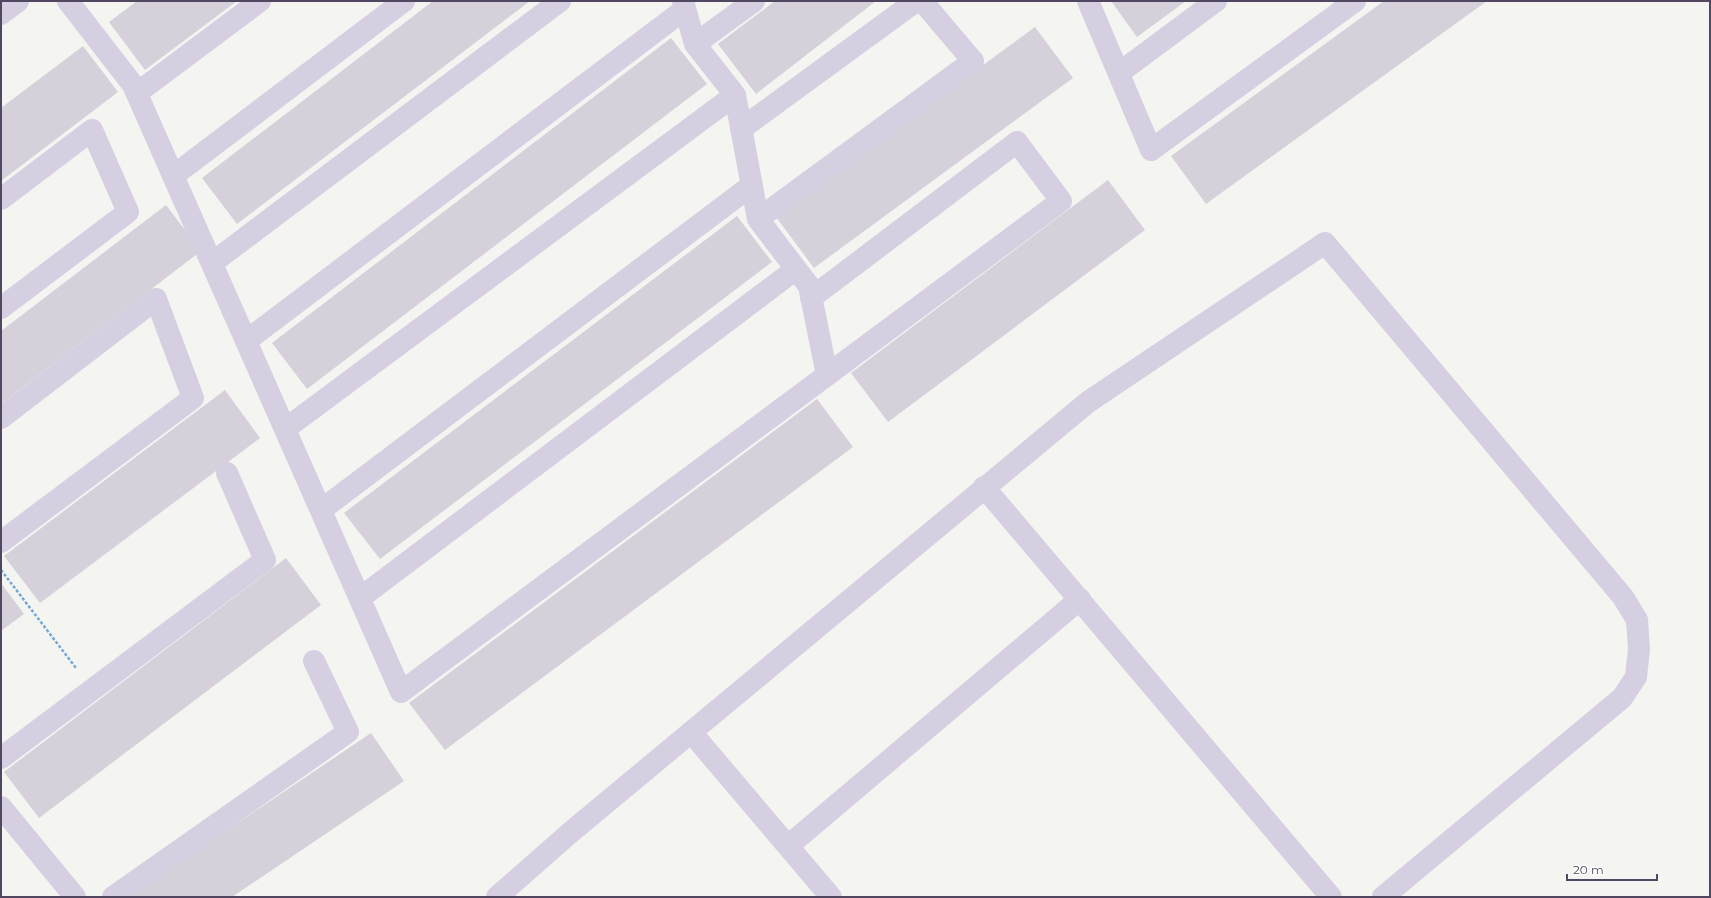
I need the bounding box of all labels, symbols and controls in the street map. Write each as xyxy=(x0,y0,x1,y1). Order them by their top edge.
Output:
scale bar xyxy=(1567,856,1657,882)
text: 20 m xyxy=(1573,862,1604,877)

